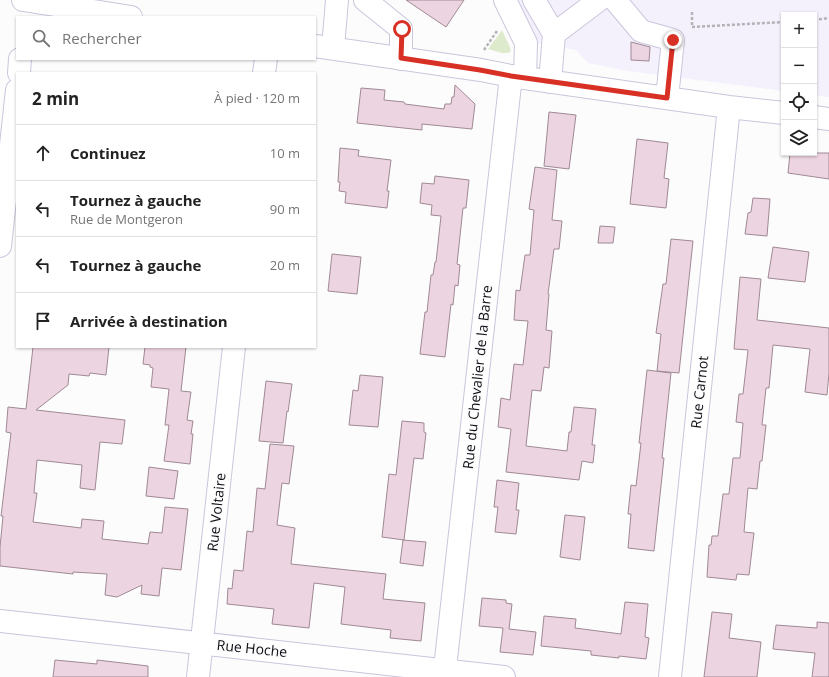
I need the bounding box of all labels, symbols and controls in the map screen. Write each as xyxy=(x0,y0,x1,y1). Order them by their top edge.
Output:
map controls xyxy=(781,12,817,156)
button: + xyxy=(781,12,817,48)
search box xyxy=(16,16,316,60)
route start xyxy=(393,20,411,38)
icon: search xyxy=(30,27,52,49)
text: Rechercher xyxy=(62,28,142,48)
route end xyxy=(664,31,682,49)
button: − xyxy=(781,48,817,84)
button: locate xyxy=(781,84,817,120)
text: 2 min xyxy=(32,87,79,110)
text: À pied · 120 m xyxy=(214,89,300,107)
button: layers xyxy=(781,120,817,156)
icon: ahead xyxy=(32,142,54,164)
text: Continuez xyxy=(70,143,146,163)
text: 10 m xyxy=(270,144,300,162)
text: Tournez à gauche xyxy=(70,190,201,210)
icon: left xyxy=(32,198,54,220)
text: 90 m xyxy=(270,200,300,218)
text: Rue de Montgeron xyxy=(70,210,183,228)
icon: left xyxy=(32,254,54,276)
text: Tournez à gauche xyxy=(70,255,201,275)
text: 20 m xyxy=(270,256,300,274)
street label: Rue du Chevalier de la Barre xyxy=(458,284,496,470)
icon: arrive xyxy=(32,310,54,332)
text: Arrivée à destination xyxy=(70,311,228,331)
street label: Rue Carnot xyxy=(686,355,712,429)
street label: Rue Voltaire xyxy=(202,472,230,552)
street label: Rue Hoche xyxy=(216,635,288,661)

